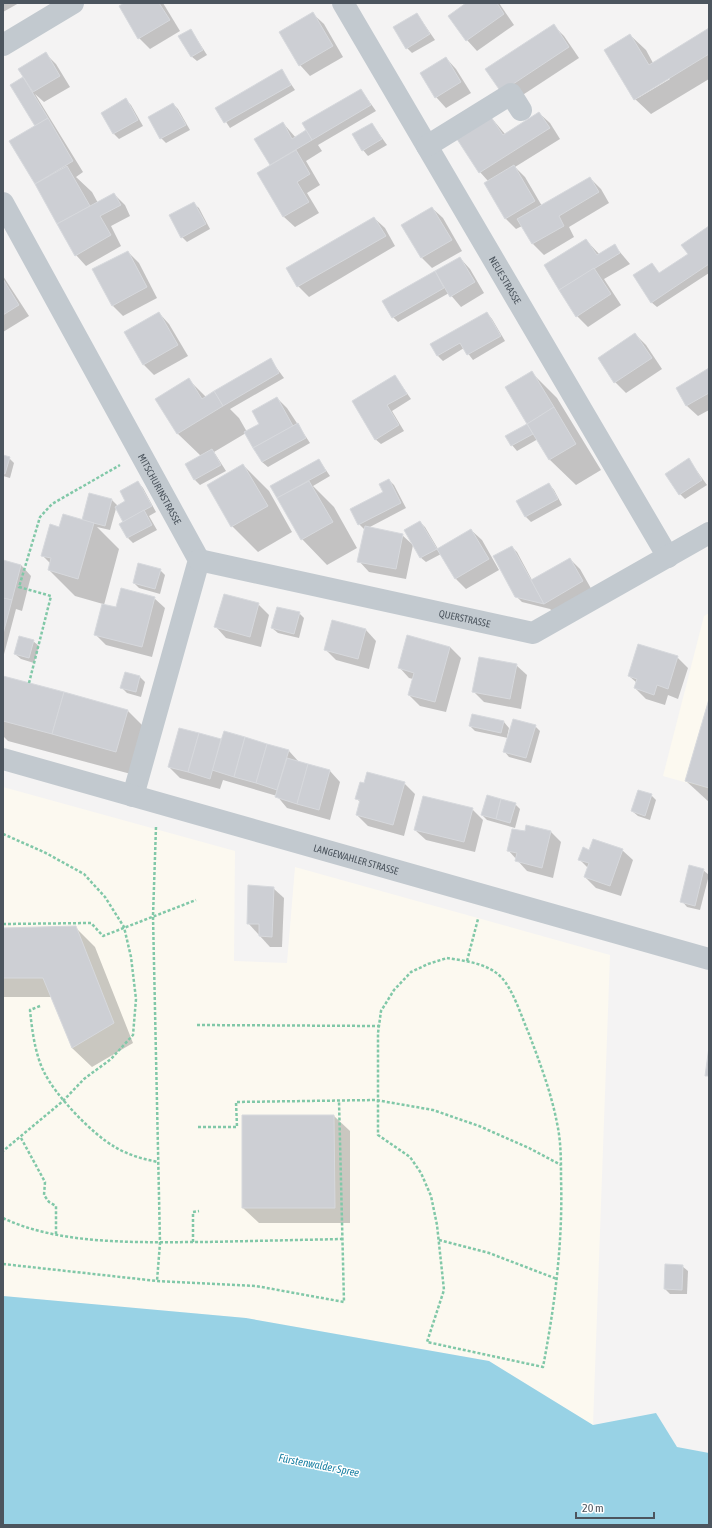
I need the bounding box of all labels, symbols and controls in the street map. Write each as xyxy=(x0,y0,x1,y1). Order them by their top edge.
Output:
street label: NEUE STRASSE xyxy=(487,254,524,306)
street label: MITSCHURINSTRASSE xyxy=(136,452,184,527)
street label: QUERSTRASSE xyxy=(438,607,492,629)
street label: LANGEWAHLER STRASSE xyxy=(312,842,401,876)
water label: Fürstenwalder Spree xyxy=(278,1451,360,1479)
scale bar xyxy=(576,1494,654,1520)
text: 20 m xyxy=(582,1501,604,1515)

